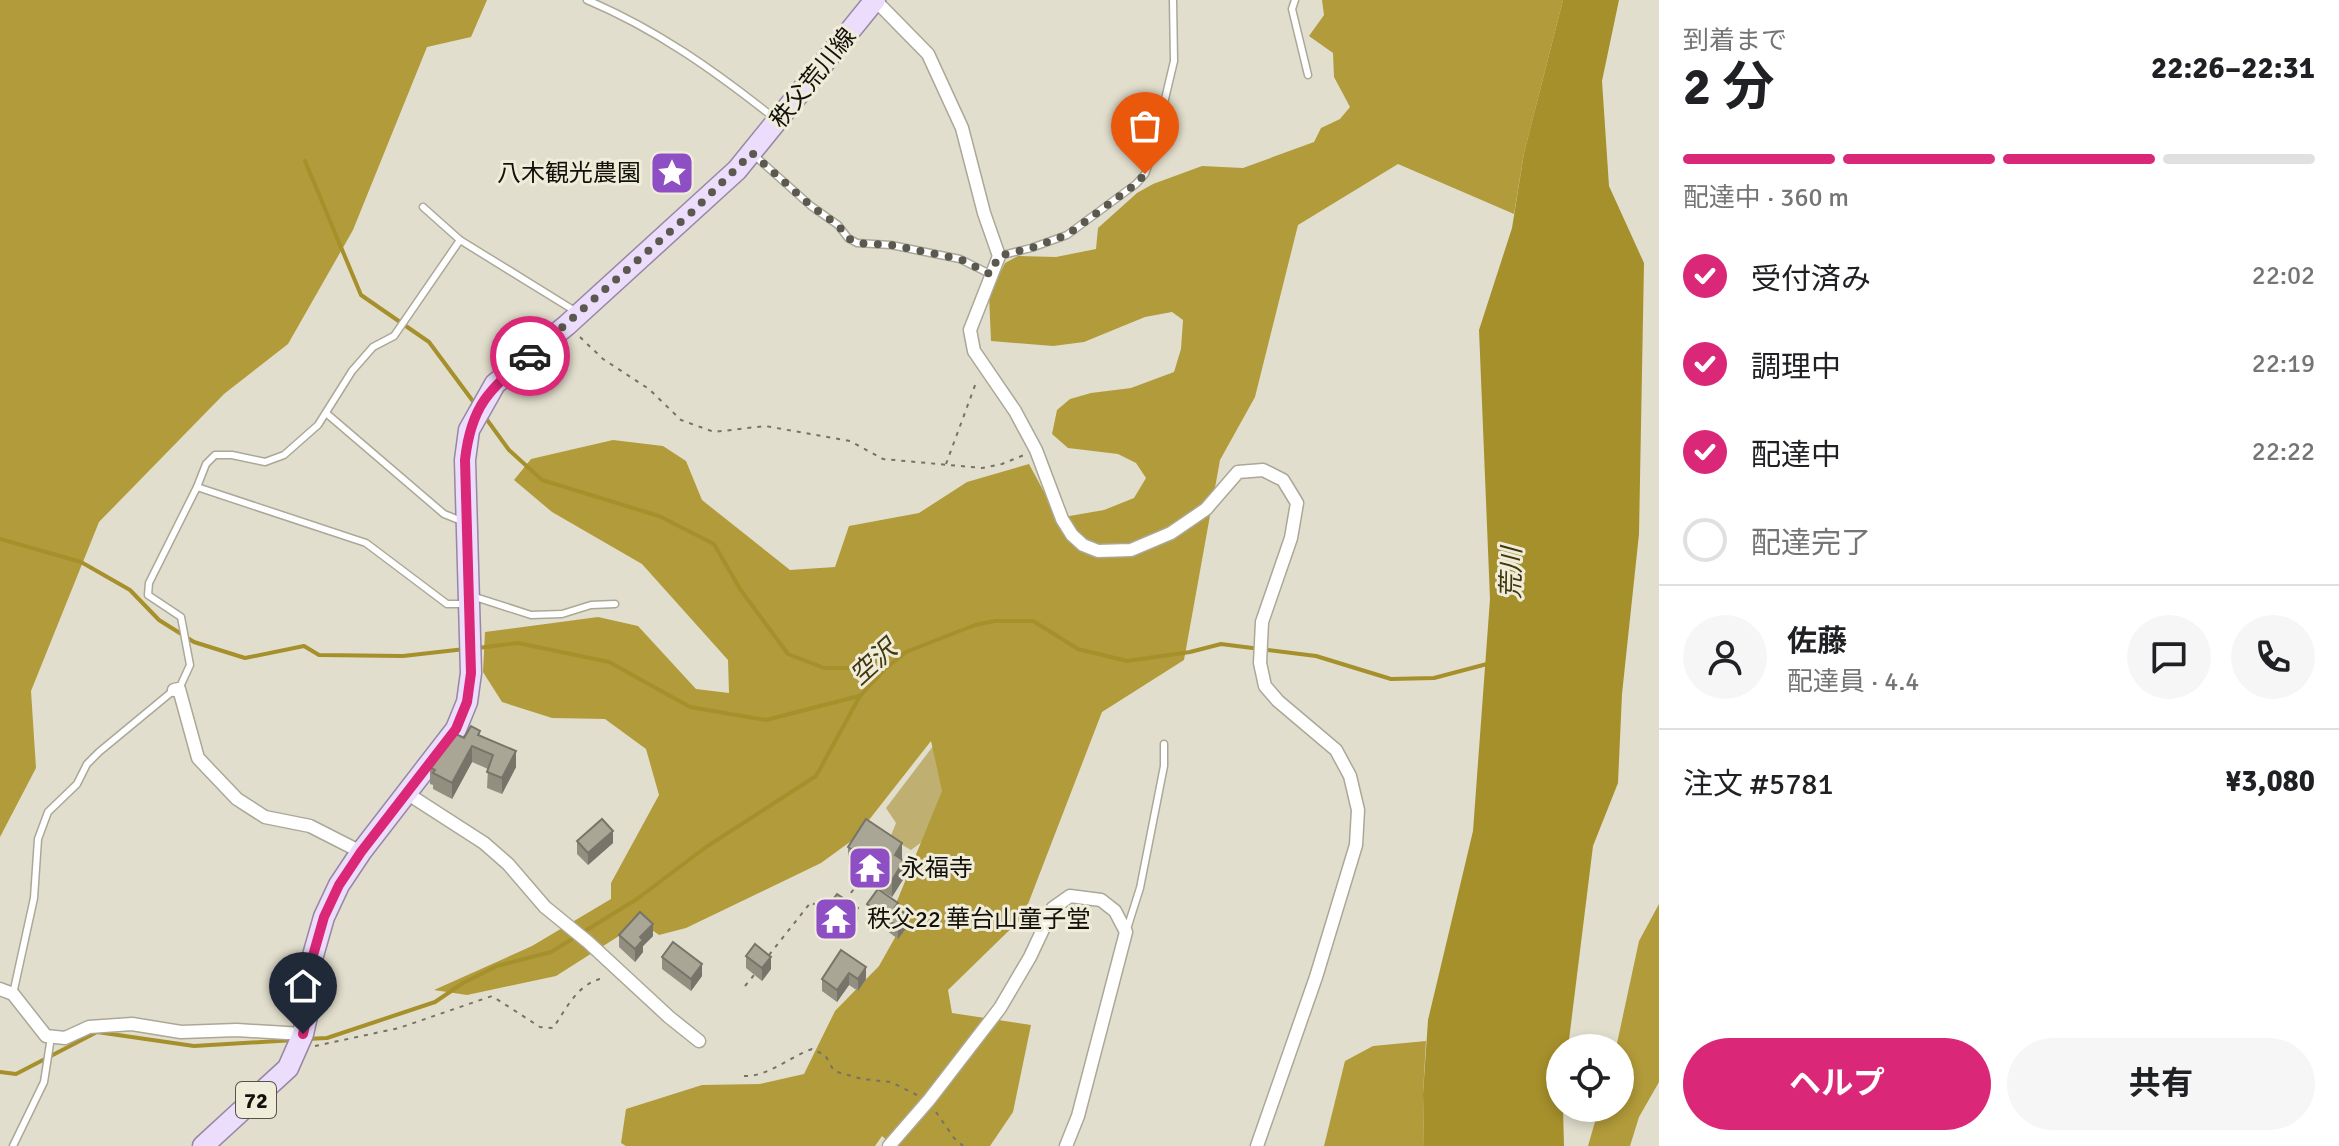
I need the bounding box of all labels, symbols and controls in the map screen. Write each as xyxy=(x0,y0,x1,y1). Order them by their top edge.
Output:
street label: 秩父荒川線 xyxy=(764,22,862,134)
text: 到着まで xyxy=(1683,25,1787,57)
text: 22:26–22:31 xyxy=(2151,50,2315,87)
text: 2 分 xyxy=(1683,55,1775,119)
pin xyxy=(1111,92,1179,174)
icon: bag xyxy=(1123,104,1167,148)
place icon: 八木観光農園 xyxy=(648,149,696,197)
place label: 八木観光農園 xyxy=(497,158,641,188)
text: 配達中 · 360 m xyxy=(1683,182,1849,214)
icon: check xyxy=(1683,254,1727,298)
text: 22:02 xyxy=(2252,260,2315,292)
text: 受付済み xyxy=(1751,261,1871,298)
courier xyxy=(490,316,570,396)
icon: car xyxy=(508,334,552,378)
icon: check xyxy=(1683,342,1727,386)
text: 22:19 xyxy=(2252,348,2315,380)
text: 調理中 xyxy=(1751,349,1841,386)
icon: check xyxy=(1683,430,1727,474)
text: 22:22 xyxy=(2252,436,2315,468)
text: 配達中 xyxy=(1751,437,1841,474)
text: 配達完了 xyxy=(1751,525,1871,562)
water label: 荒川 xyxy=(1496,544,1529,599)
button: person xyxy=(1683,615,1767,699)
button: chat xyxy=(2127,615,2211,699)
button: phone xyxy=(2231,615,2315,699)
text: 佐藤 xyxy=(1787,623,1847,660)
water label: 空沢 xyxy=(844,631,906,692)
text: 配達員 · 4.4 xyxy=(1787,666,1919,698)
text: ¥3,080 xyxy=(2225,763,2315,800)
text: 注文 #5781 xyxy=(1683,766,1834,803)
temple icon: 永福寺 xyxy=(846,844,894,892)
place label: 永福寺 xyxy=(901,853,973,883)
temple icon: 秩父22 華台山童子堂 xyxy=(812,895,860,943)
place label: 秩父22 華台山童子堂 xyxy=(867,904,1090,934)
pin xyxy=(269,952,337,1034)
icon: home xyxy=(281,964,325,1008)
map controls xyxy=(1546,1034,1634,1122)
button: locate xyxy=(1546,1034,1634,1122)
button: ヘルプ xyxy=(1683,1038,1991,1130)
button: 共有 xyxy=(2007,1038,2315,1130)
road number: 72 xyxy=(236,1082,276,1118)

